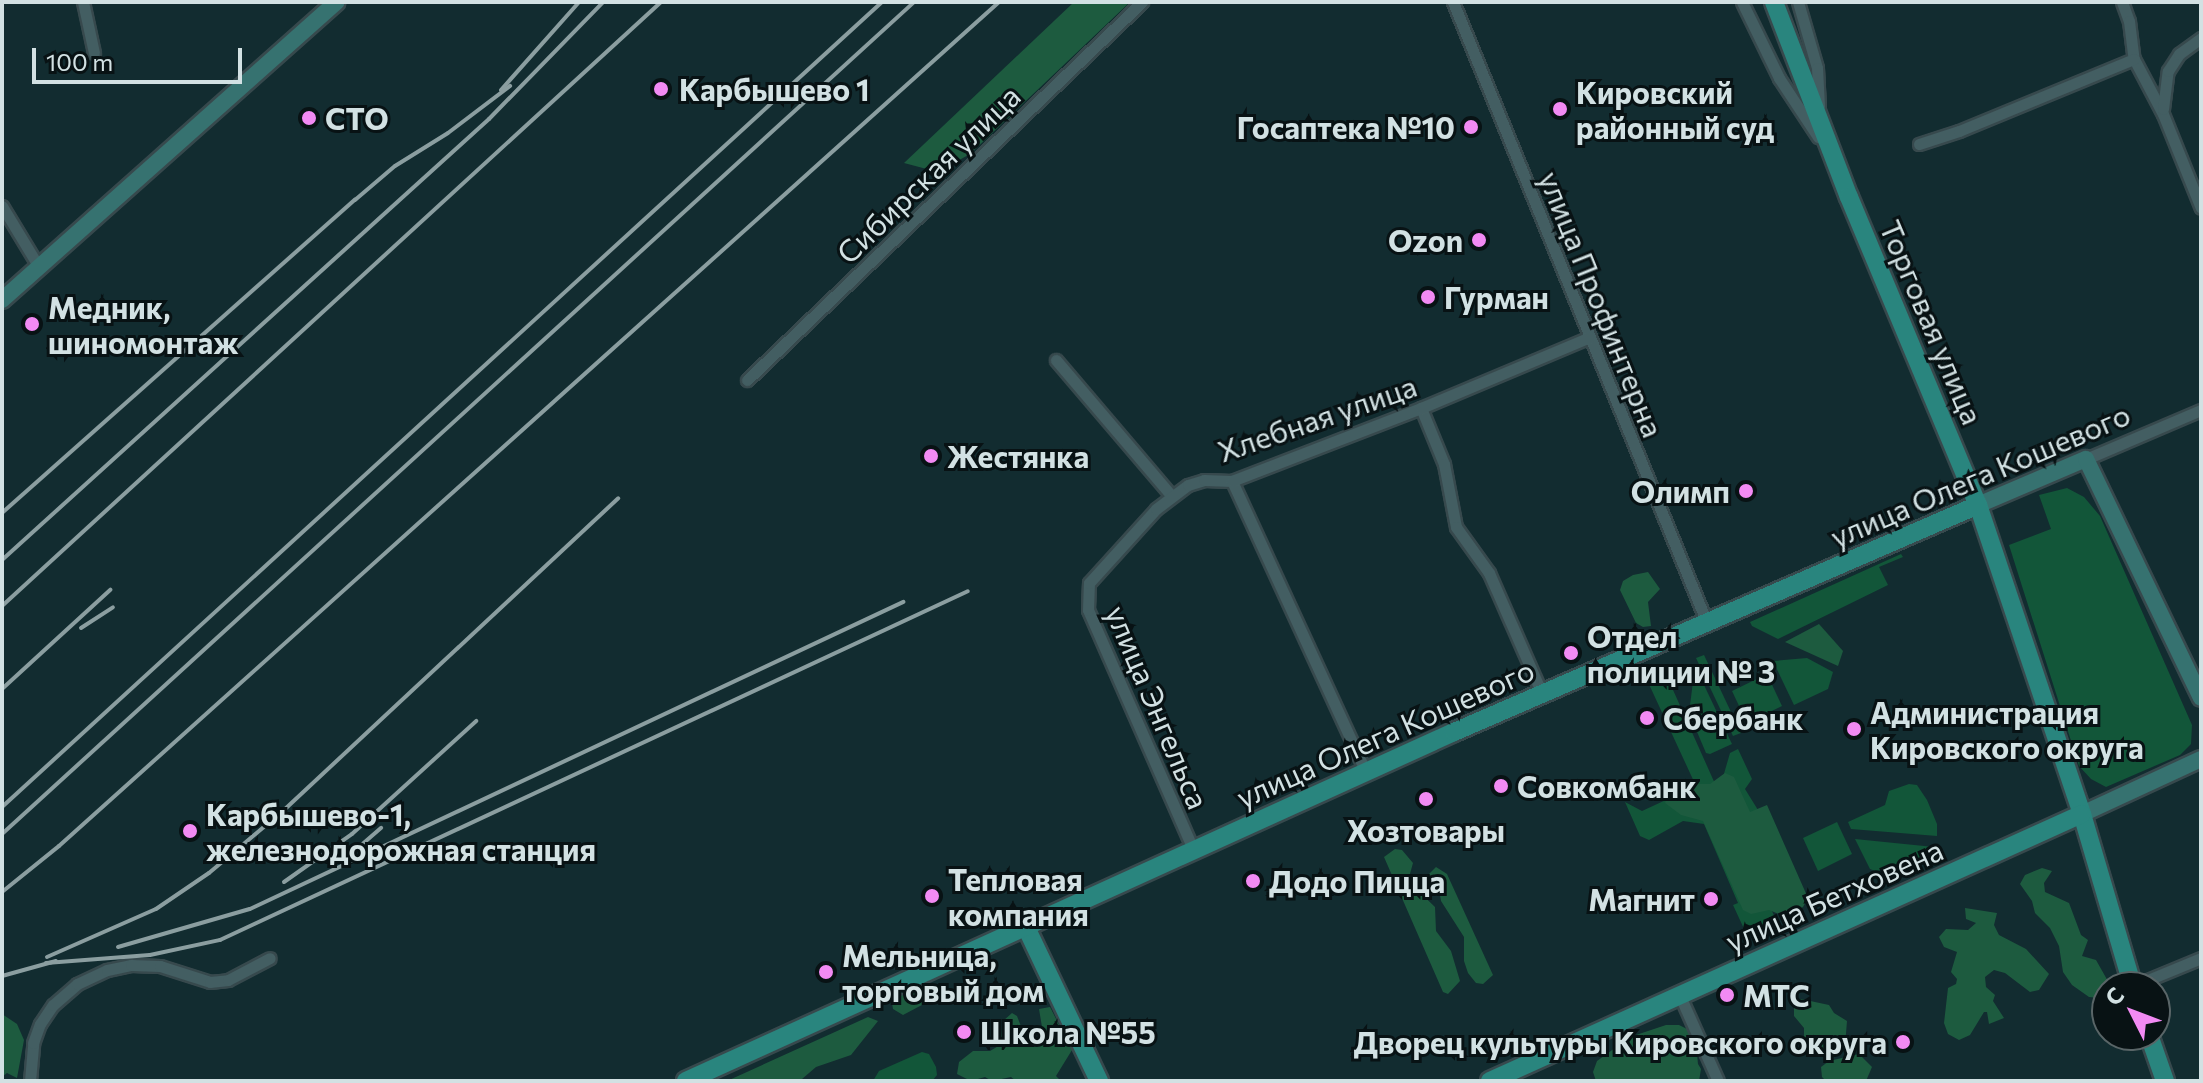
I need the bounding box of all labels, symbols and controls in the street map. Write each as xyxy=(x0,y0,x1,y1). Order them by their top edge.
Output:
scale bar xyxy=(36,32,246,82)
text: 100 m xyxy=(46,47,113,76)
place label: Карбышево 1 xyxy=(679,71,869,107)
place label: Кировский районный суд xyxy=(1576,74,1774,144)
street label: Сибирская улица xyxy=(829,77,1027,271)
marker: Карбышево 1 xyxy=(650,78,672,100)
place label: СТО xyxy=(325,100,389,136)
marker: Кировский районный суд xyxy=(1551,100,1569,118)
marker: СТО xyxy=(300,109,318,127)
place label: Госаптека №10 xyxy=(1237,109,1455,145)
marker: Госаптека №10 xyxy=(1462,118,1480,136)
street label: улица Профинтерна xyxy=(1532,166,1672,442)
street label: Торговая улица xyxy=(1873,215,1991,429)
place label: Ozon xyxy=(1388,222,1463,258)
marker: Ozon xyxy=(1470,231,1488,249)
place label: Гурман xyxy=(1444,279,1549,315)
marker: Гурман xyxy=(1419,288,1437,306)
place label: Медник, шиномонтаж xyxy=(48,289,239,360)
marker: Медник, шиномонтаж xyxy=(23,315,41,333)
street label: Хлебная улица xyxy=(1213,367,1421,469)
street label: улица Олега Кошевого xyxy=(1825,396,2135,554)
place label: Жестянка xyxy=(947,438,1089,474)
marker: Жестянка xyxy=(922,447,940,465)
place label: Олимп xyxy=(1631,473,1730,509)
marker: Олимп xyxy=(1737,482,1755,500)
street label: улица Энгельса xyxy=(1099,600,1217,814)
place label: Отдел полиции № 3 xyxy=(1587,618,1775,688)
marker: Отдел полиции № 3 xyxy=(1562,644,1580,662)
street label: улица Олега Кошевого xyxy=(1231,651,1539,815)
place label: Администрация Кировского округа xyxy=(1870,694,2144,764)
place label: Сбербанк xyxy=(1663,700,1803,736)
marker: Сбербанк xyxy=(1638,709,1656,727)
marker: Администрация Кировского округа xyxy=(1845,720,1863,738)
place label: Совкомбанк xyxy=(1517,768,1696,804)
marker: Совкомбанк xyxy=(1492,777,1510,795)
marker: Хозтовары xyxy=(1417,790,1435,808)
place label: Карбышево-1, железнодорожная станция xyxy=(206,796,596,866)
place label: Хозтовары xyxy=(1347,812,1505,848)
marker: Карбышево-1, железнодорожная станция xyxy=(181,822,199,840)
street label: улица Бетховена xyxy=(1720,831,1948,959)
place label: Тепловая компания xyxy=(948,861,1089,932)
place label: Додо Пицца xyxy=(1269,863,1445,899)
marker: Додо Пицца xyxy=(1244,872,1262,890)
place label: Магнит xyxy=(1588,881,1695,917)
marker: Тепловая компания xyxy=(923,887,941,905)
marker: Магнит xyxy=(1702,890,1720,908)
place label: Мельница, торговый дом xyxy=(842,937,1044,1008)
marker: Мельница, торговый дом xyxy=(817,963,835,981)
north arrow xyxy=(2091,971,2171,1051)
place label: МТС xyxy=(1743,977,1810,1013)
text: С xyxy=(2099,981,2129,1011)
marker: МТС xyxy=(1718,986,1736,1004)
place label: Школа №55 xyxy=(980,1014,1156,1050)
marker: Школа №55 xyxy=(955,1023,973,1041)
place label: Дворец культуры Кировского округа xyxy=(1354,1024,1887,1060)
marker: Дворец культуры Кировского округа xyxy=(1894,1033,1912,1051)

